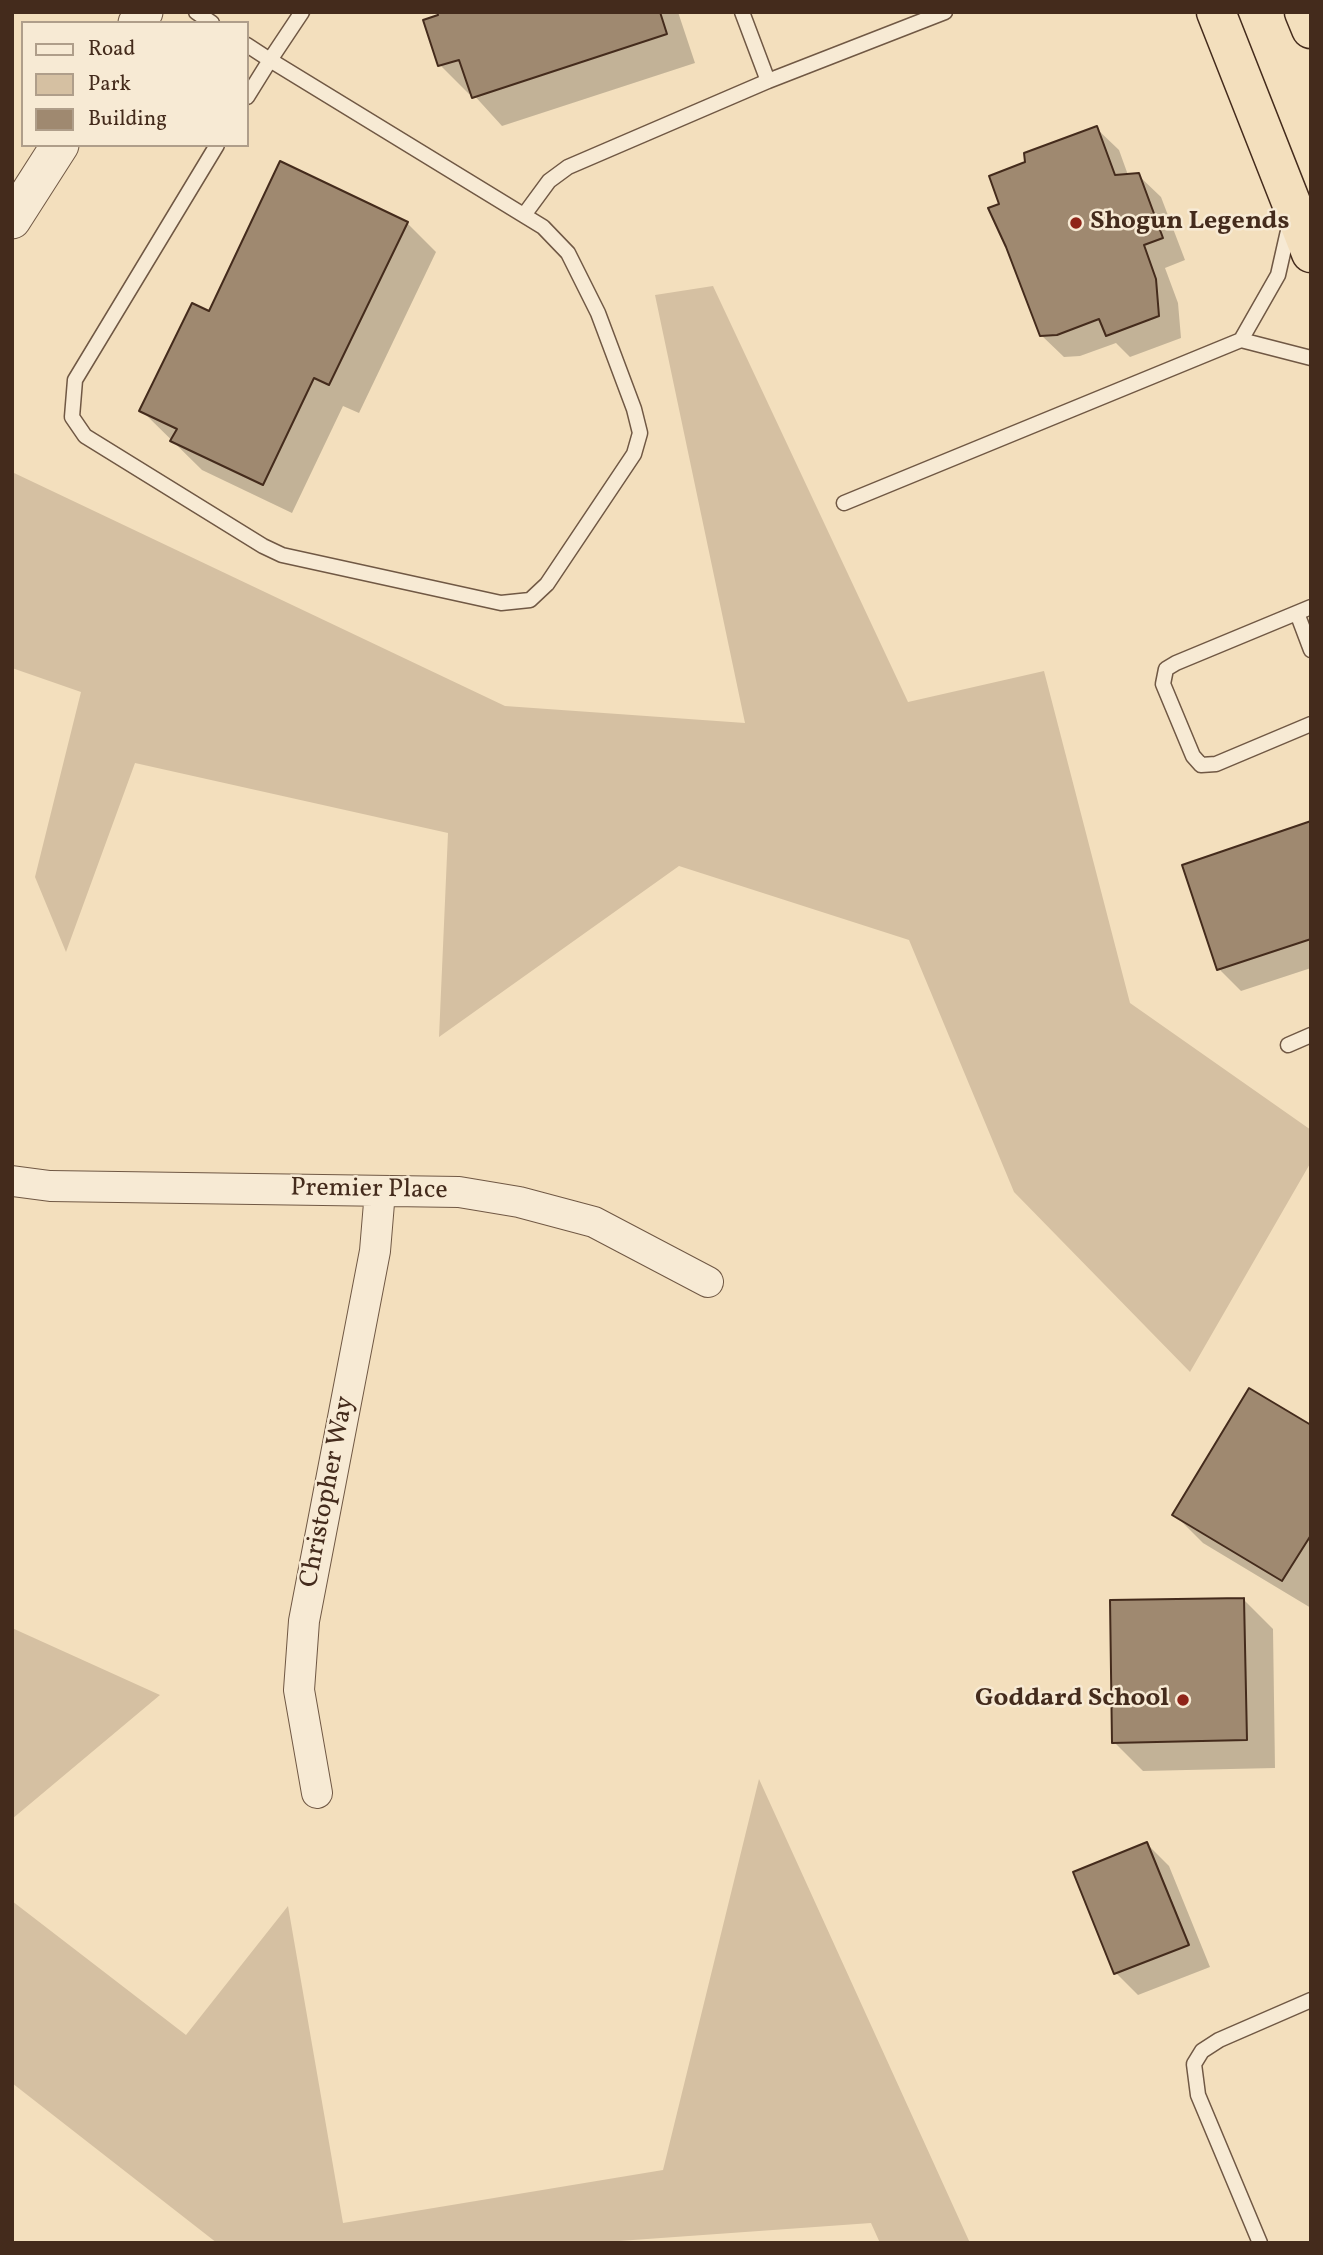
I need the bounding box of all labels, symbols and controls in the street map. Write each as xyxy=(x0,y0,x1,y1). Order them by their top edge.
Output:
legend xyxy=(21,21,248,147)
text: Road xyxy=(88,35,135,64)
text: Park xyxy=(88,70,131,99)
text: Building xyxy=(88,105,167,134)
place label: Shogun Legends xyxy=(1090,207,1289,239)
marker: Shogun Legends xyxy=(1068,215,1084,231)
street label: Premier Place xyxy=(290,1174,448,1208)
street label: Christopher Way xyxy=(295,1394,363,1590)
place label: Goddard School xyxy=(975,1684,1169,1716)
marker: Goddard School xyxy=(1175,1692,1191,1708)

